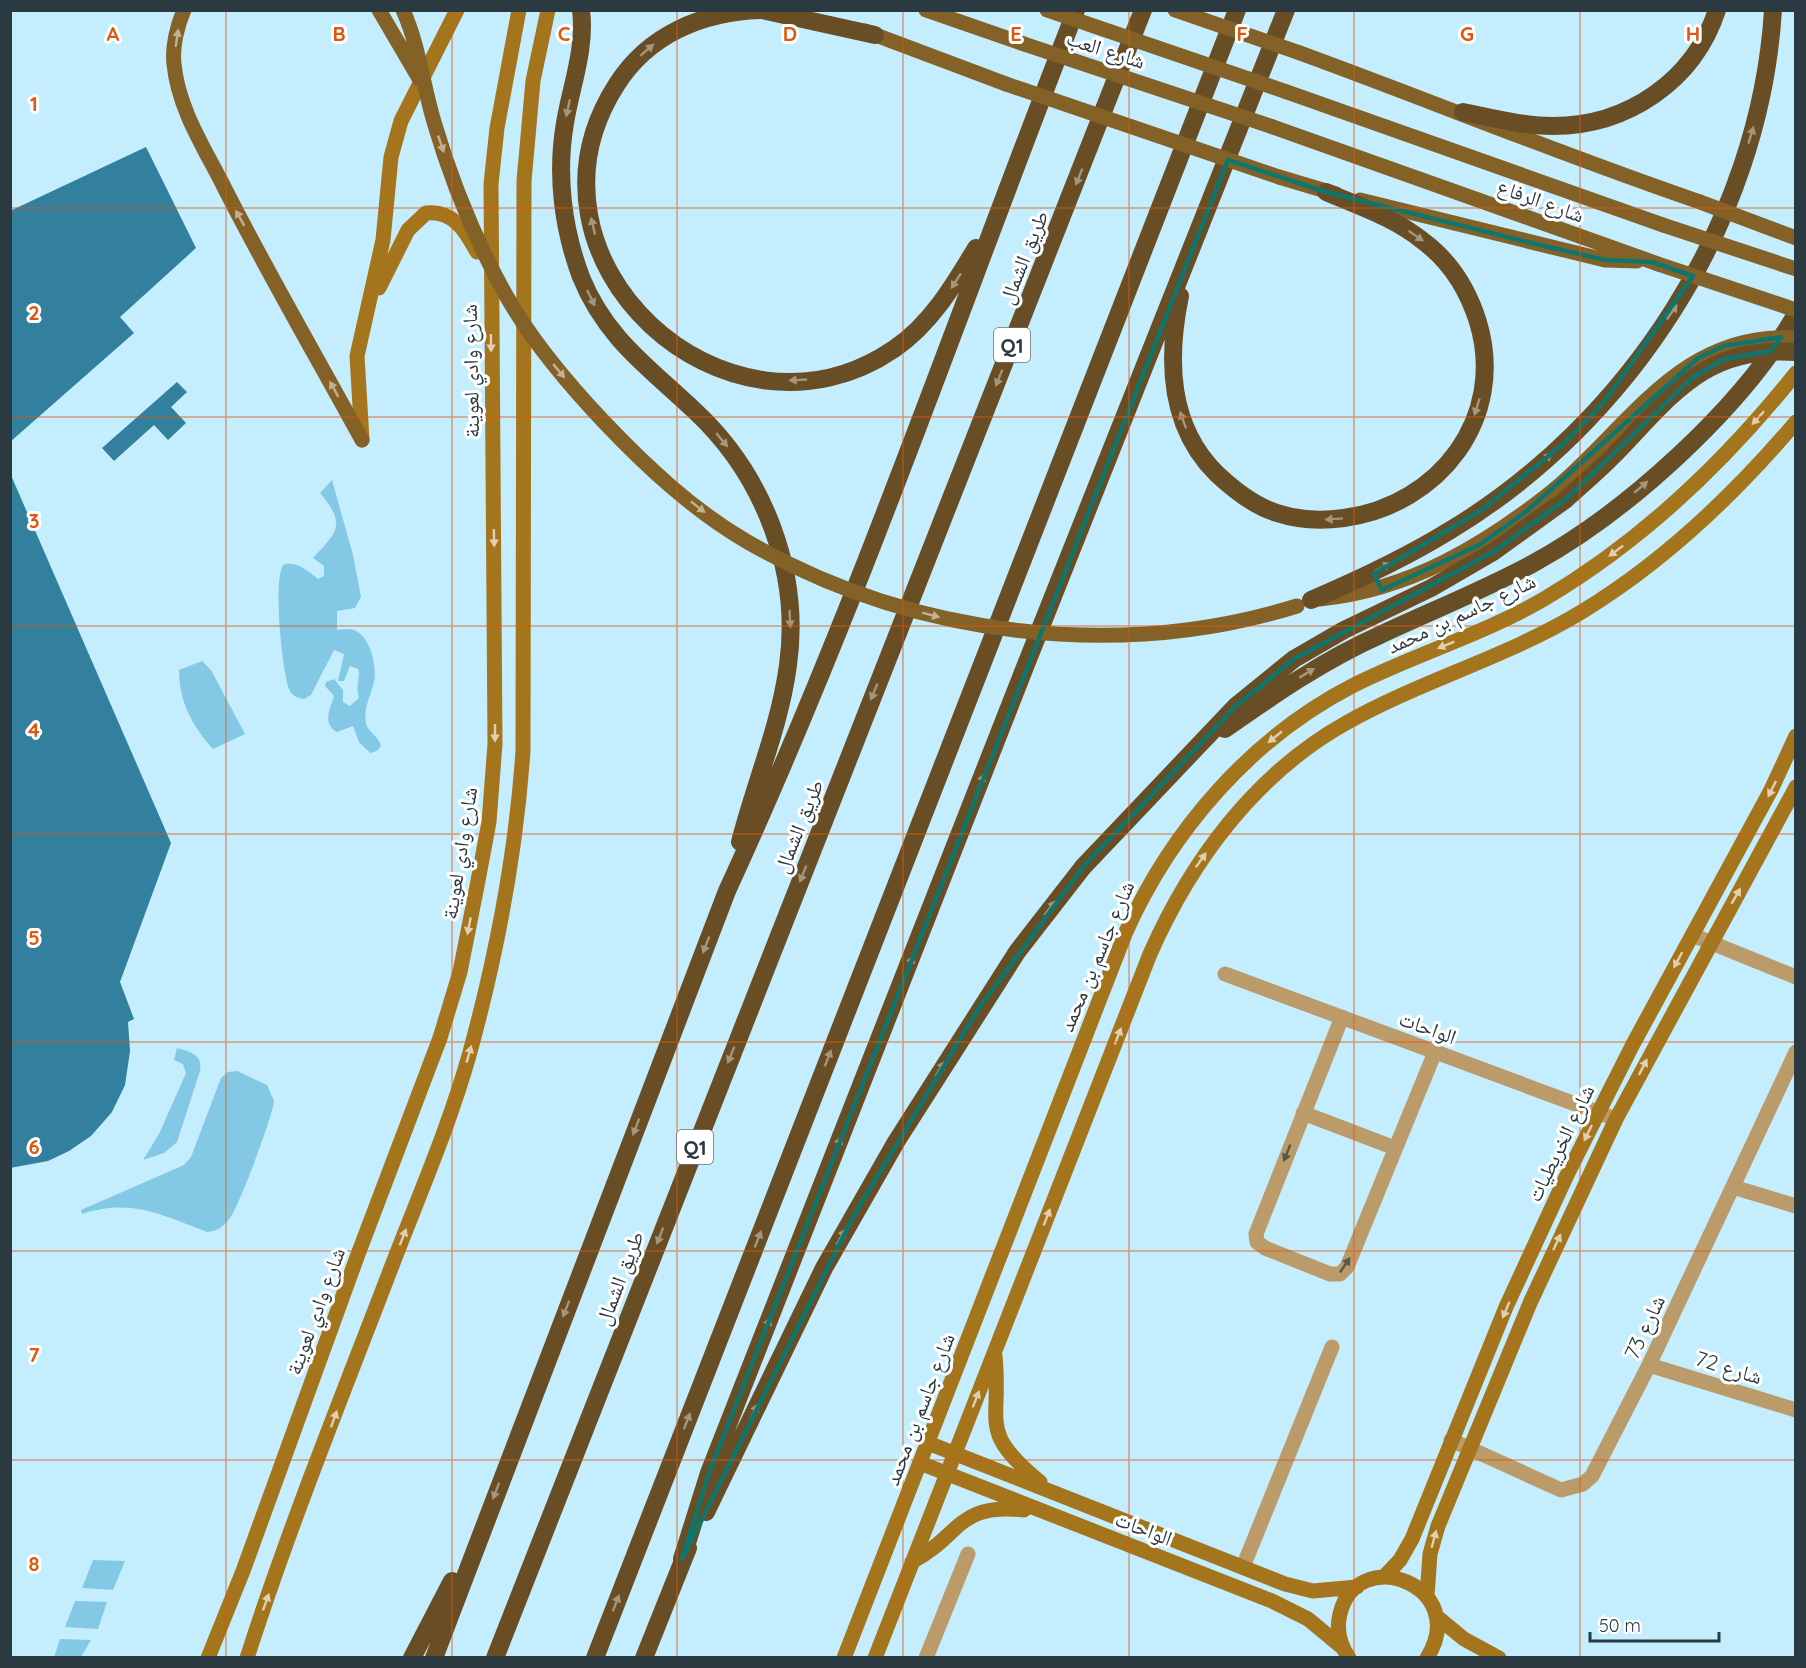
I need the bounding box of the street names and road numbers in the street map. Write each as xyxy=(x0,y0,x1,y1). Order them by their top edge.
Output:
street label: شارع العب xyxy=(1063,24,1149,75)
street label: شارع الرفاع xyxy=(1494,172,1588,229)
street label: طريق الشمال xyxy=(992,206,1054,308)
street label: شارع وادي لعوينة xyxy=(456,304,488,438)
road number: Q1 xyxy=(994,328,1030,362)
street label: شارع جاسم بن محمد xyxy=(1383,567,1540,661)
street label: طريق الشمال xyxy=(767,775,829,877)
street label: شارع وادي لعوينة xyxy=(436,785,487,922)
street label: شارع جاسم بن محمد xyxy=(1053,877,1141,1036)
street label: الواحات xyxy=(1396,1005,1460,1049)
street label: شارع الخريطيات xyxy=(1520,1080,1600,1206)
road number: Q1 xyxy=(677,1130,713,1164)
street label: طريق الشمال xyxy=(589,1227,650,1329)
street label: شارع وادي لعوينة xyxy=(280,1244,354,1380)
street label: شارع 73 xyxy=(1618,1291,1671,1363)
street label: شارع جاسم بن محمد xyxy=(878,1329,962,1490)
street label: شارع 72 xyxy=(1692,1345,1765,1390)
street label: الواحات xyxy=(1112,1505,1176,1551)

